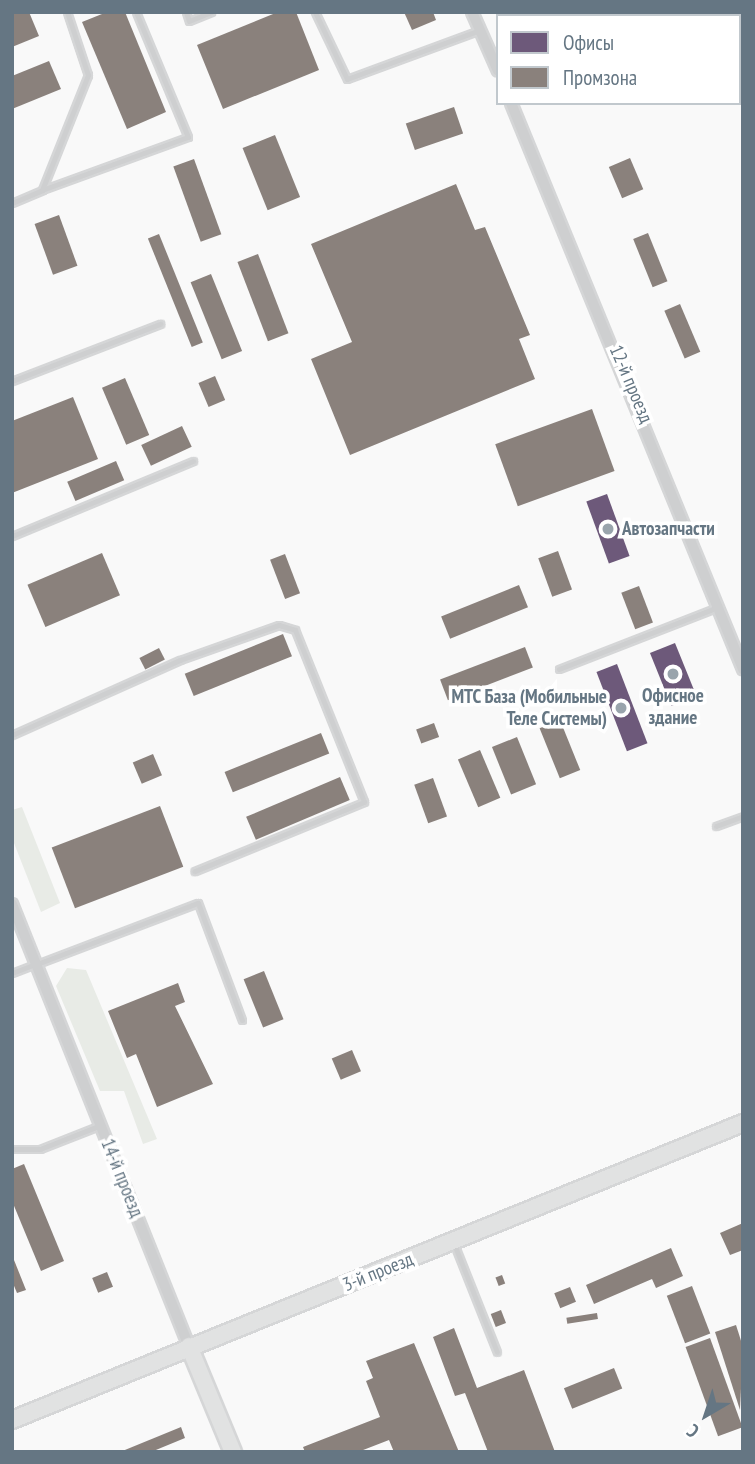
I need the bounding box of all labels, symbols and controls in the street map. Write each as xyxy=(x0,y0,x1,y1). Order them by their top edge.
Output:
legend xyxy=(496,14,741,105)
text: Офисы xyxy=(563,29,614,56)
text: Промзона xyxy=(563,64,637,91)
street label: 12-й проезд xyxy=(604,342,658,426)
place label: Автозапчасти xyxy=(622,518,715,540)
marker: Автозапчасти xyxy=(600,521,616,537)
marker: Офисное здание xyxy=(665,666,681,682)
place label: Офисное здание xyxy=(642,685,704,729)
place label: МТС База (Мобильные Теле Системы) xyxy=(451,686,607,730)
marker: МТС База (Мобильные Теле Системы) xyxy=(613,700,629,716)
street label: 14-й проезд xyxy=(96,1135,148,1221)
street label: 3-й проезд xyxy=(339,1248,417,1296)
north arrow xyxy=(671,1380,741,1450)
text: С xyxy=(682,1419,704,1443)

